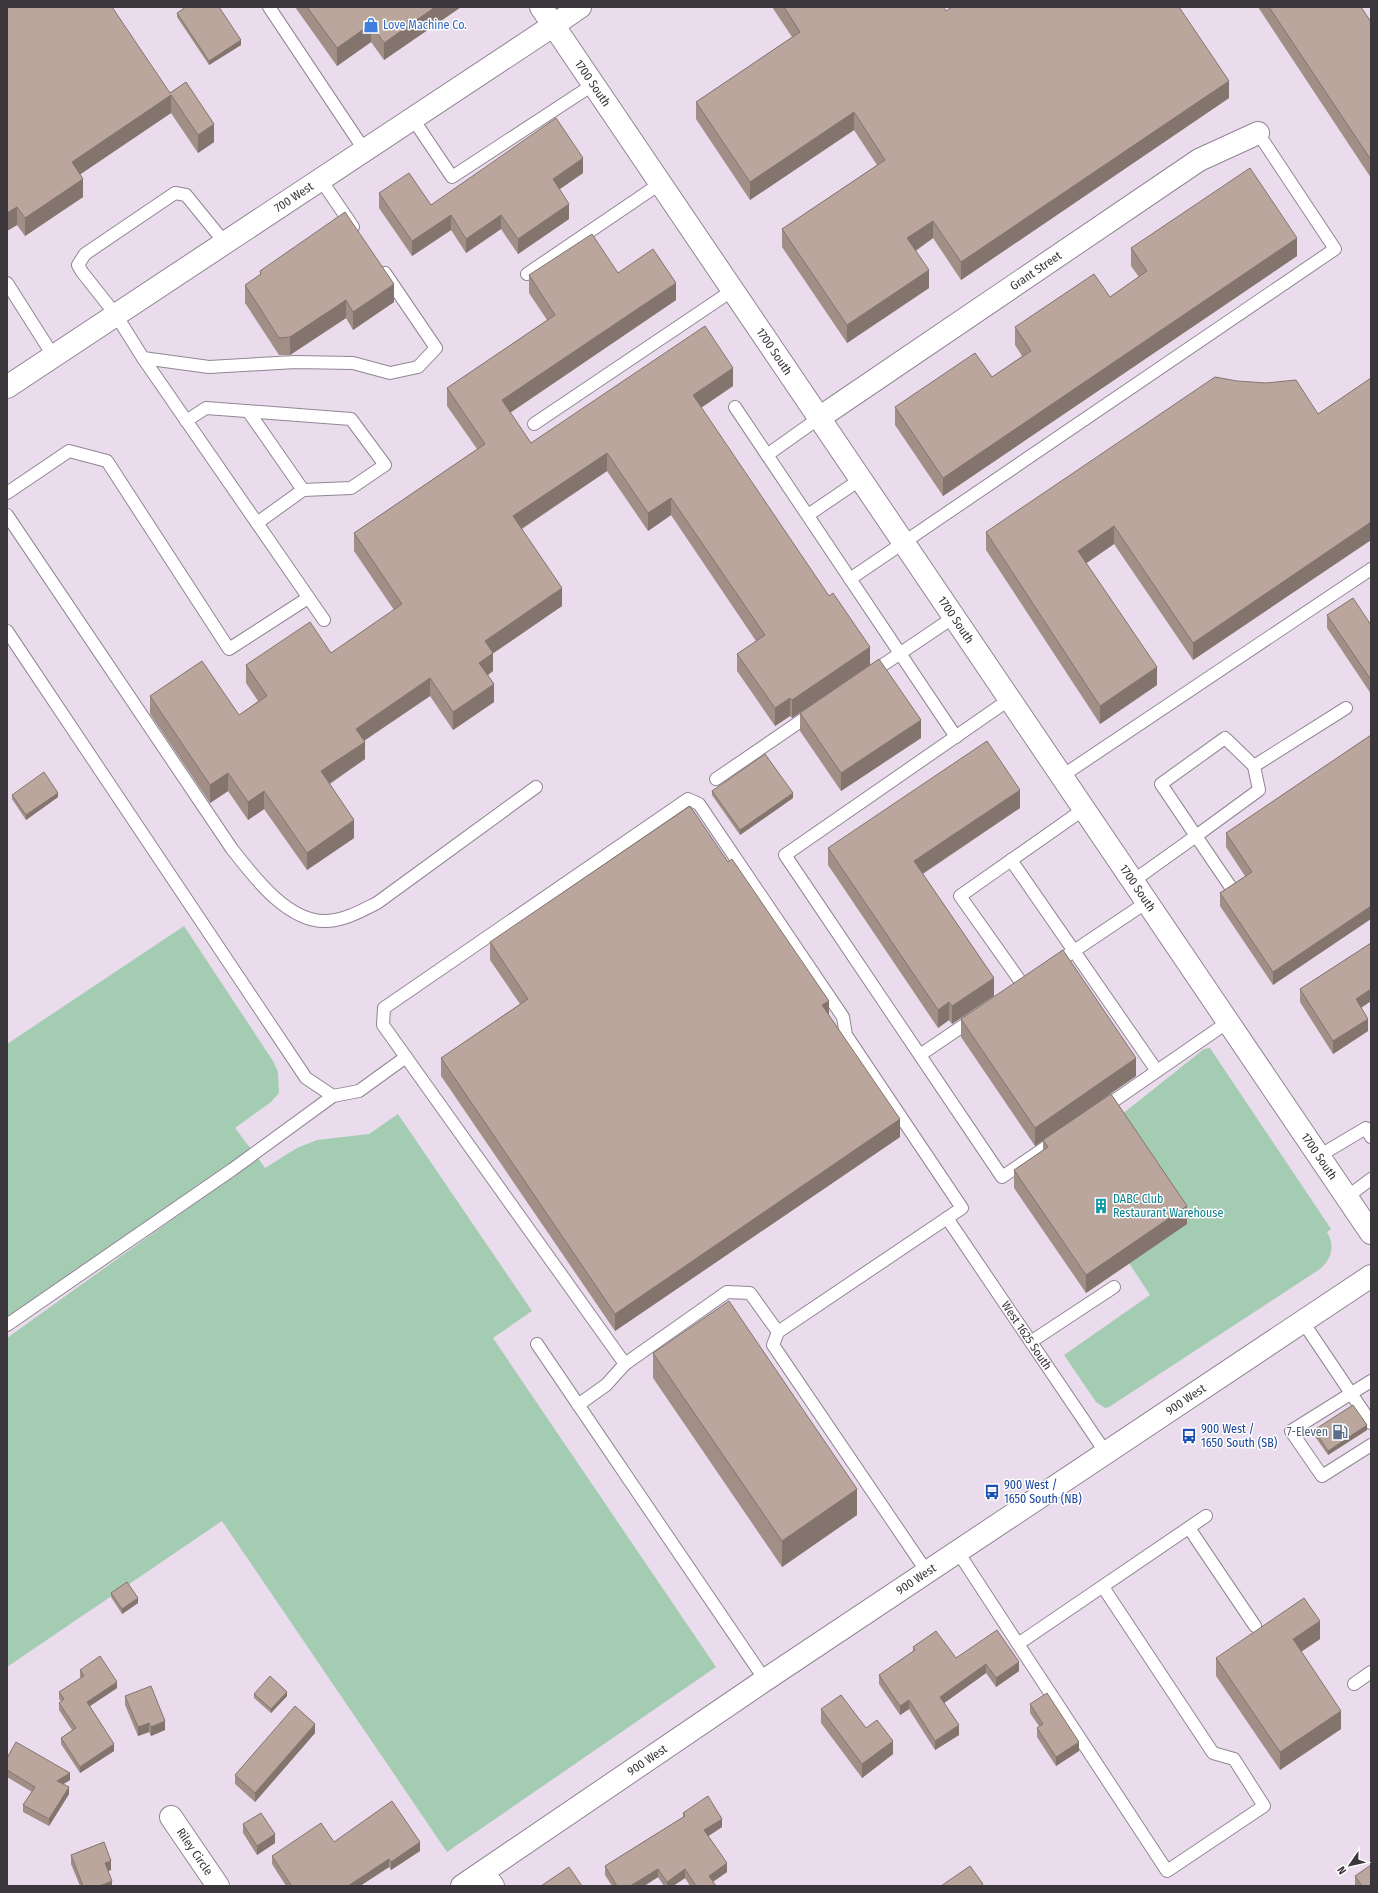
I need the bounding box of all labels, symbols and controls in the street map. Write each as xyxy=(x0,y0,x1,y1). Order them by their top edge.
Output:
shop icon: Love Machine Co. xyxy=(362,16,380,34)
place label: Love Machine Co. xyxy=(383,18,467,32)
street label: 1700 South xyxy=(572,57,613,109)
street label: 700 West xyxy=(272,179,316,215)
street label: Grant Street xyxy=(1007,248,1064,293)
street label: 1700 South xyxy=(753,325,795,378)
street label: 1700 South xyxy=(935,594,977,646)
street label: 1700 South xyxy=(1117,862,1158,914)
street label: 1700 South xyxy=(1298,1130,1340,1182)
place label: DABC Club Restaurant Warehouse xyxy=(1113,1192,1223,1220)
building icon: DABC Club Restaurant Warehouse xyxy=(1092,1197,1110,1215)
street label: West 1625 South xyxy=(998,1299,1055,1373)
street label: 900 West xyxy=(1163,1381,1208,1418)
place label: 900 West / 1650 South (SB) xyxy=(1201,1422,1278,1450)
fuel station icon: 7-Eleven xyxy=(1331,1423,1349,1441)
place label: 7-Eleven xyxy=(1287,1425,1328,1439)
bus stop icon: 900 West / 1650 South (SB) xyxy=(1180,1427,1198,1445)
place label: 900 West / 1650 South (NB) xyxy=(1004,1478,1082,1506)
bus stop icon: 900 West / 1650 South (NB) xyxy=(983,1483,1001,1501)
street label: 900 West xyxy=(893,1561,939,1598)
street label: 900 West xyxy=(625,1742,670,1779)
street label: Riley Circle xyxy=(174,1825,216,1878)
north arrow xyxy=(1330,1845,1370,1885)
text: N xyxy=(1335,1864,1349,1877)

